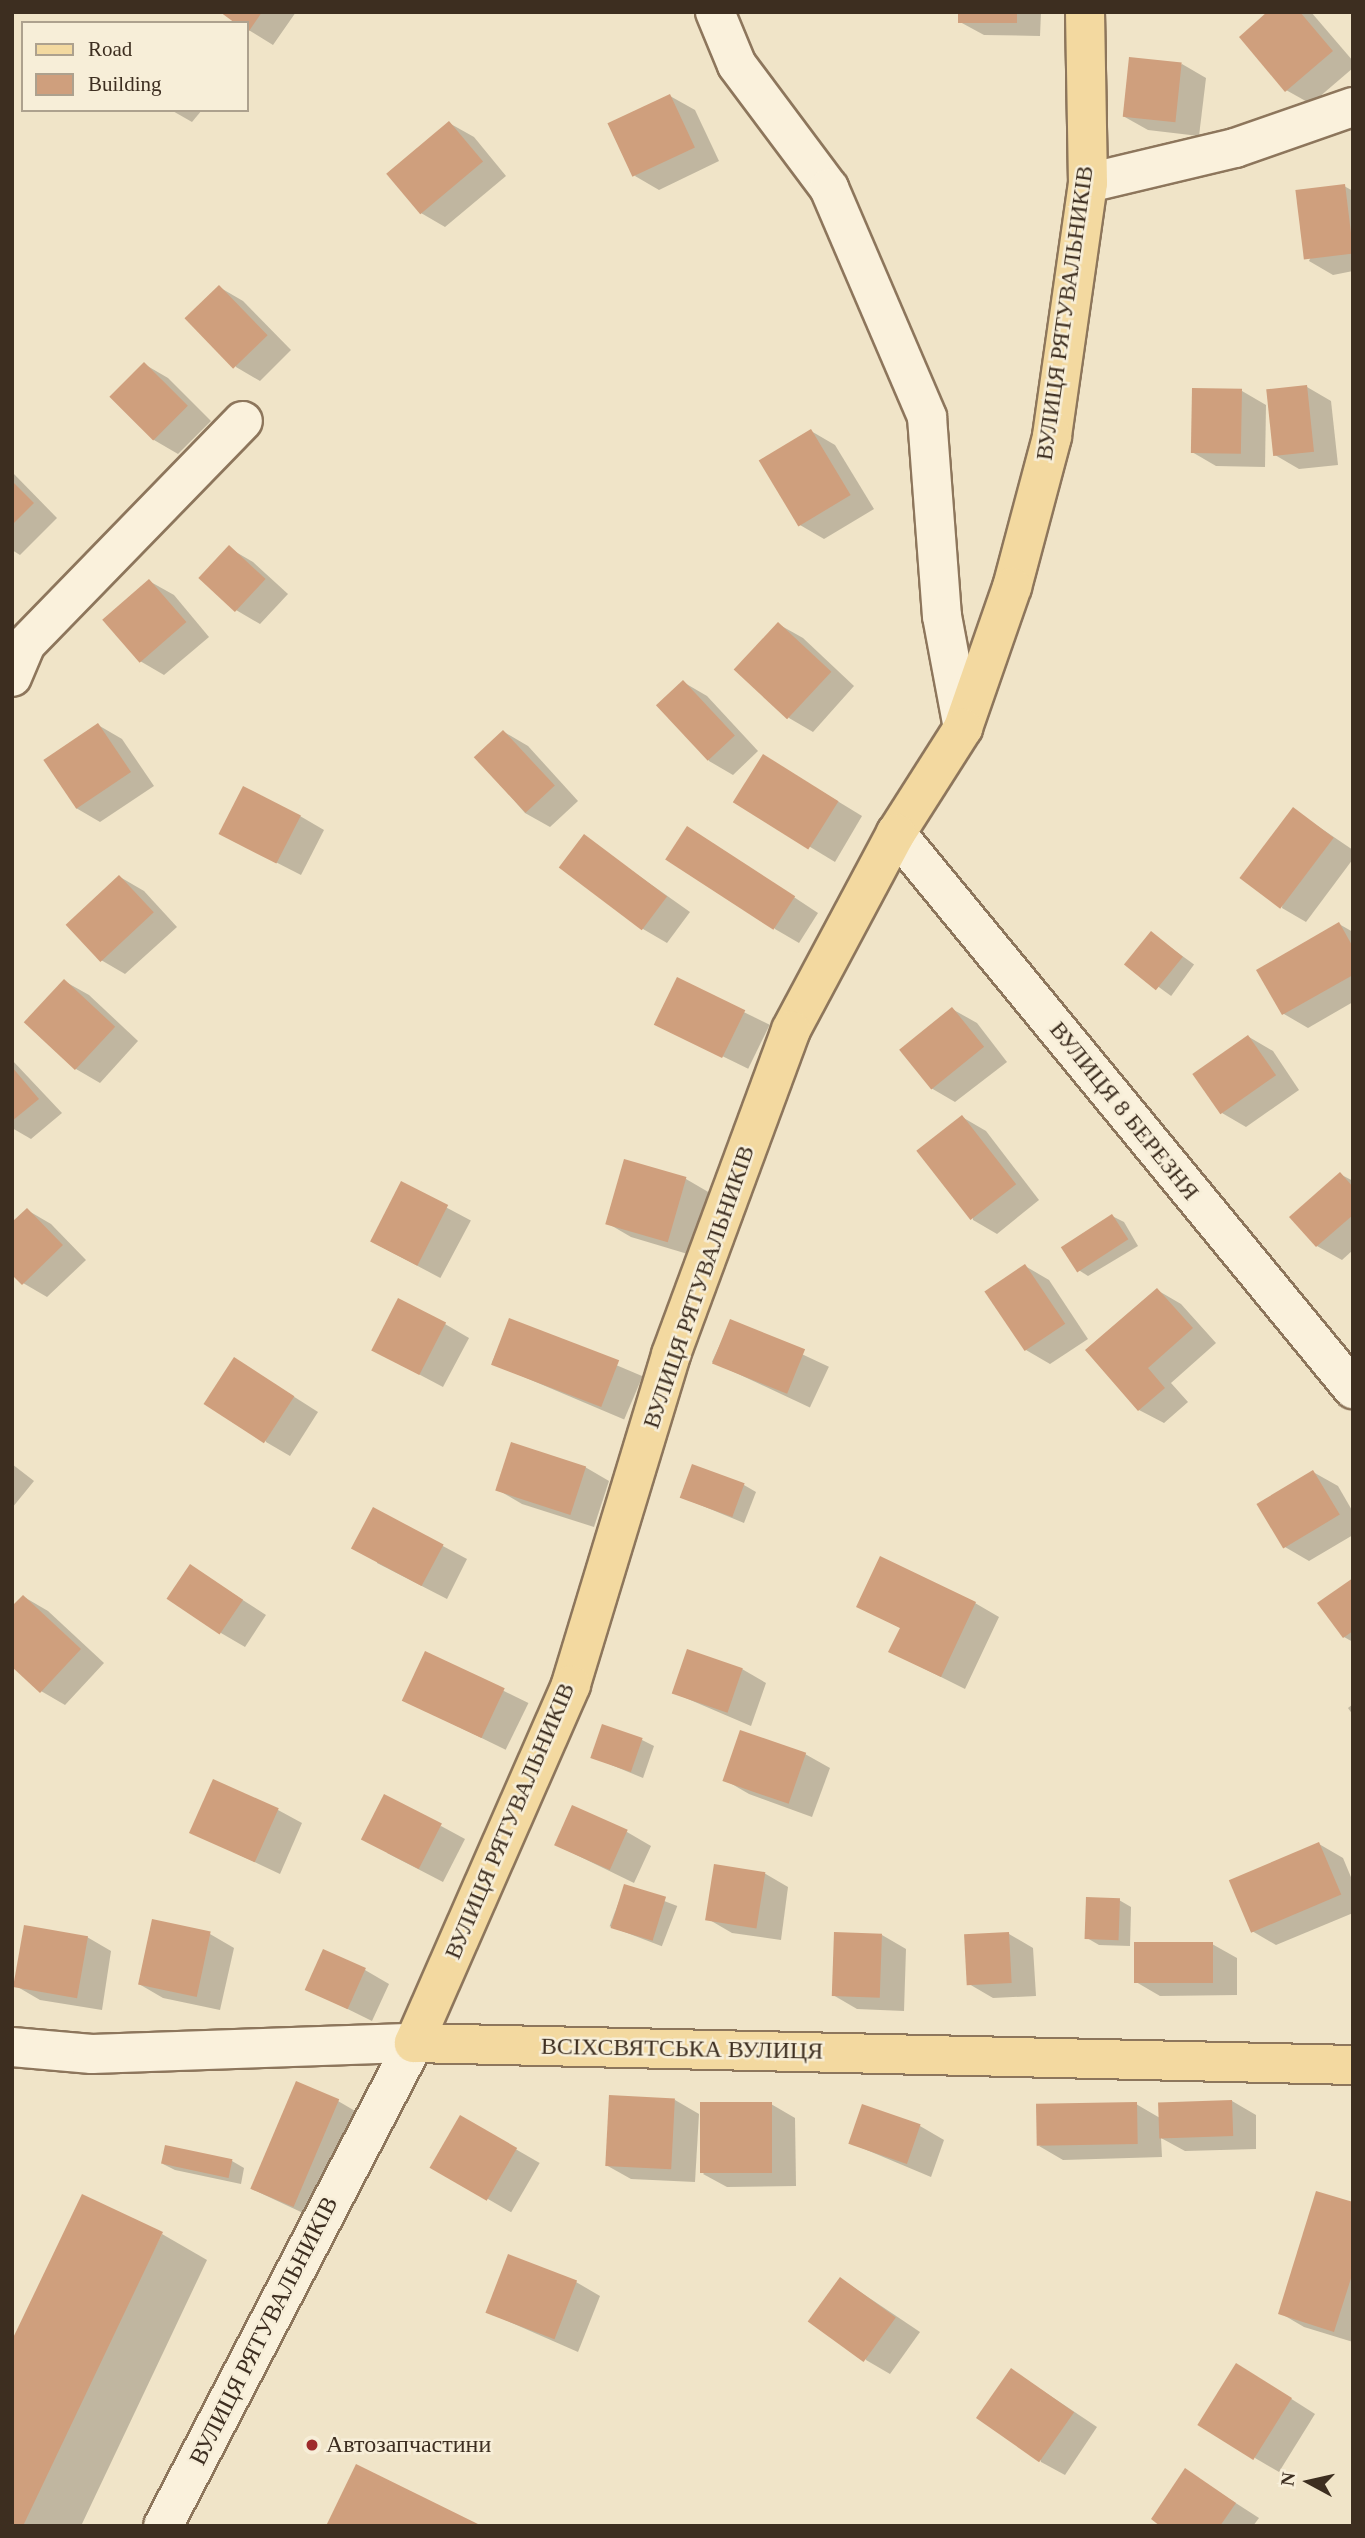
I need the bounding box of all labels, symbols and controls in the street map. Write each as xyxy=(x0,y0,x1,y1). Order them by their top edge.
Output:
legend xyxy=(21,21,248,112)
text: Road xyxy=(88,37,132,61)
text: Building xyxy=(88,72,162,96)
street label: ВУЛИЦЯ РЯТУВАЛЬНИКІВ xyxy=(1030,164,1100,462)
street label: ВУЛИЦЯ 8 БЕРЕЗНЯ xyxy=(1043,1016,1205,1206)
street label: ВУЛИЦЯ РЯТУВАЛЬНИКІВ xyxy=(637,1142,761,1432)
street label: ВУЛИЦЯ РЯТУВАЛЬНИКІВ xyxy=(439,1679,581,1963)
street label: ВСІХСВЯТСЬКА ВУЛИЦЯ xyxy=(541,2032,823,2066)
street label: ВУЛИЦЯ РЯТУВАЛЬНИКІВ xyxy=(184,2192,344,2470)
place label: Автозапчастини xyxy=(326,2431,491,2459)
marker: Автозапчастини xyxy=(304,2437,320,2453)
north arrow xyxy=(1274,2447,1344,2517)
text: N xyxy=(1276,2471,1299,2487)

